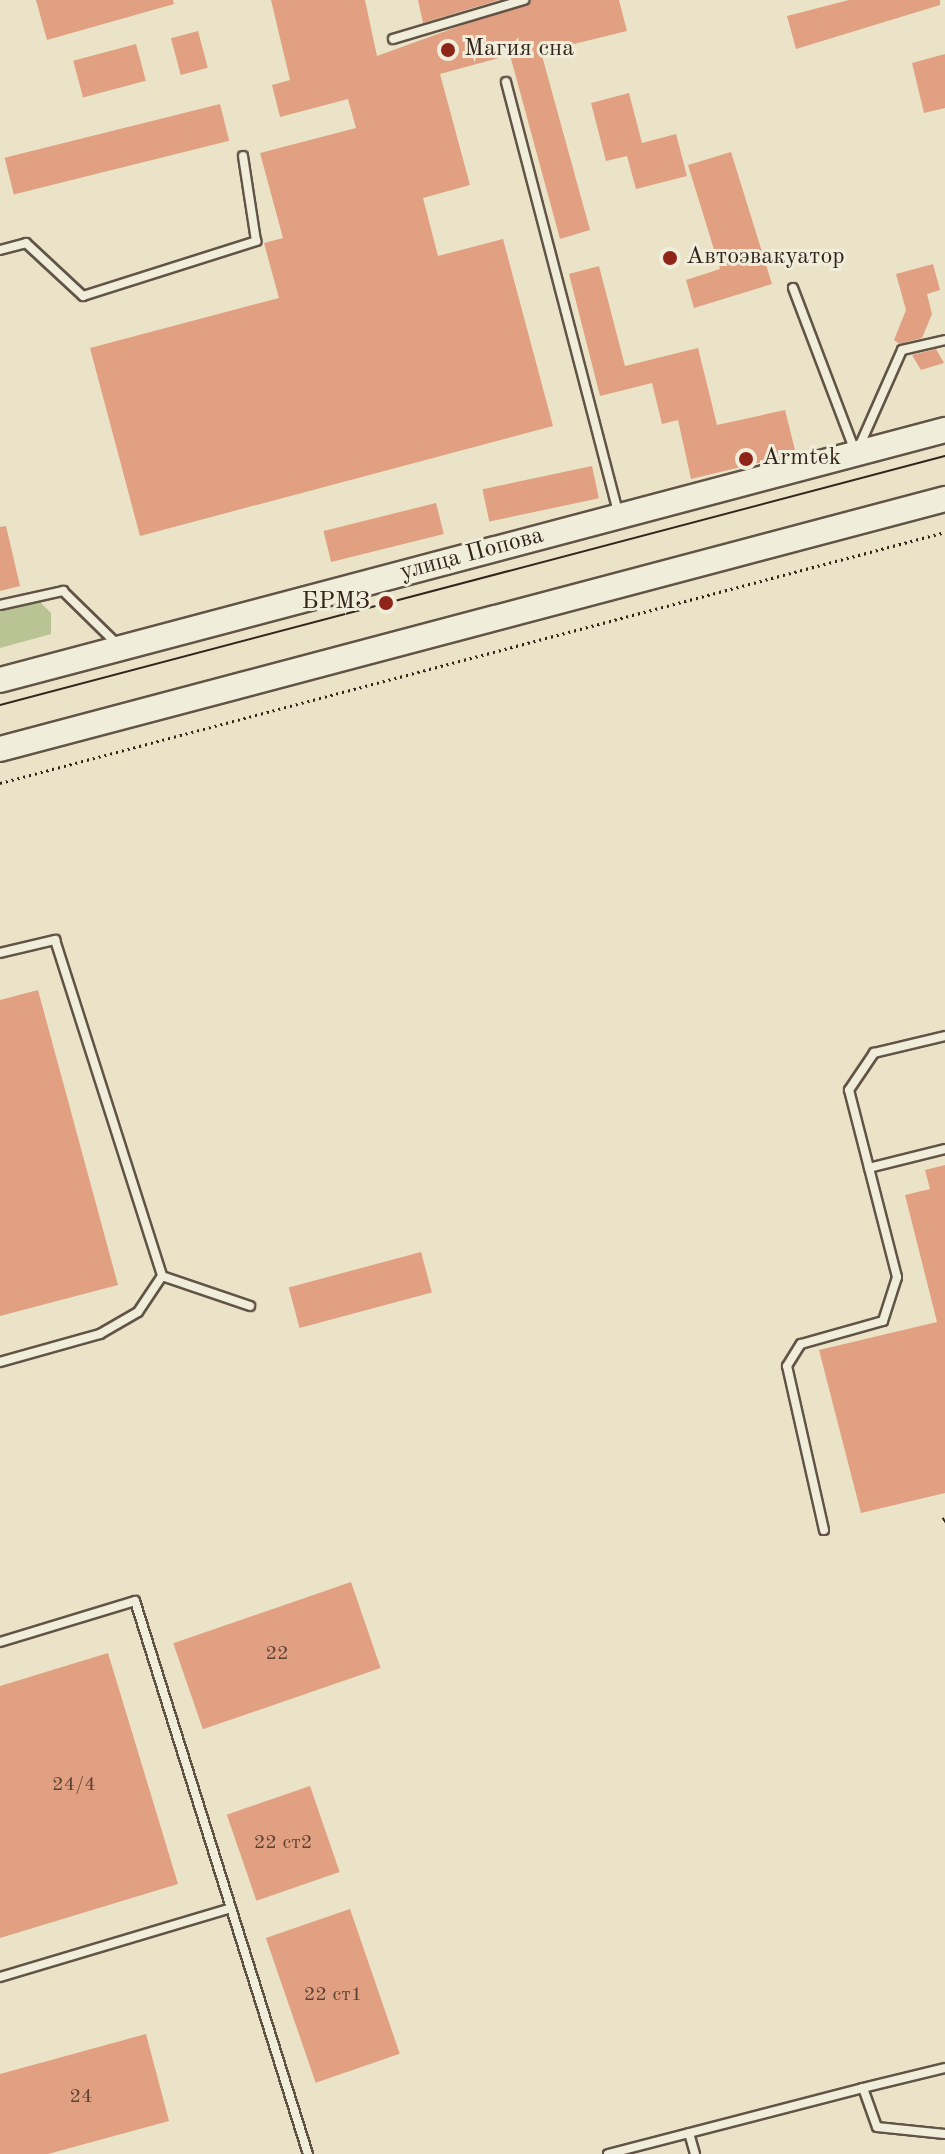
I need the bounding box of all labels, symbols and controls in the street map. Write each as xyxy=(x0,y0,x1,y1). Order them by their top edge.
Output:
place label: Магия сна xyxy=(464,36,574,64)
marker: Магия сна xyxy=(439,41,457,59)
place label: Автоэвакуатор xyxy=(686,244,845,272)
marker: Автоэвакуатор xyxy=(661,249,679,267)
place label: Armtek xyxy=(762,445,841,473)
marker: Armtek xyxy=(737,450,755,468)
street label: улица Попова xyxy=(397,522,547,588)
place label: БРМЗ xyxy=(302,589,370,617)
marker: БРМЗ xyxy=(377,594,395,612)
house number: 22 xyxy=(265,1642,289,1666)
house number: 24/4 xyxy=(52,1773,96,1797)
house number: 22 ст2 xyxy=(254,1831,312,1855)
house number: 22 ст1 xyxy=(304,1983,362,2007)
house number: 24 xyxy=(69,2085,93,2109)

